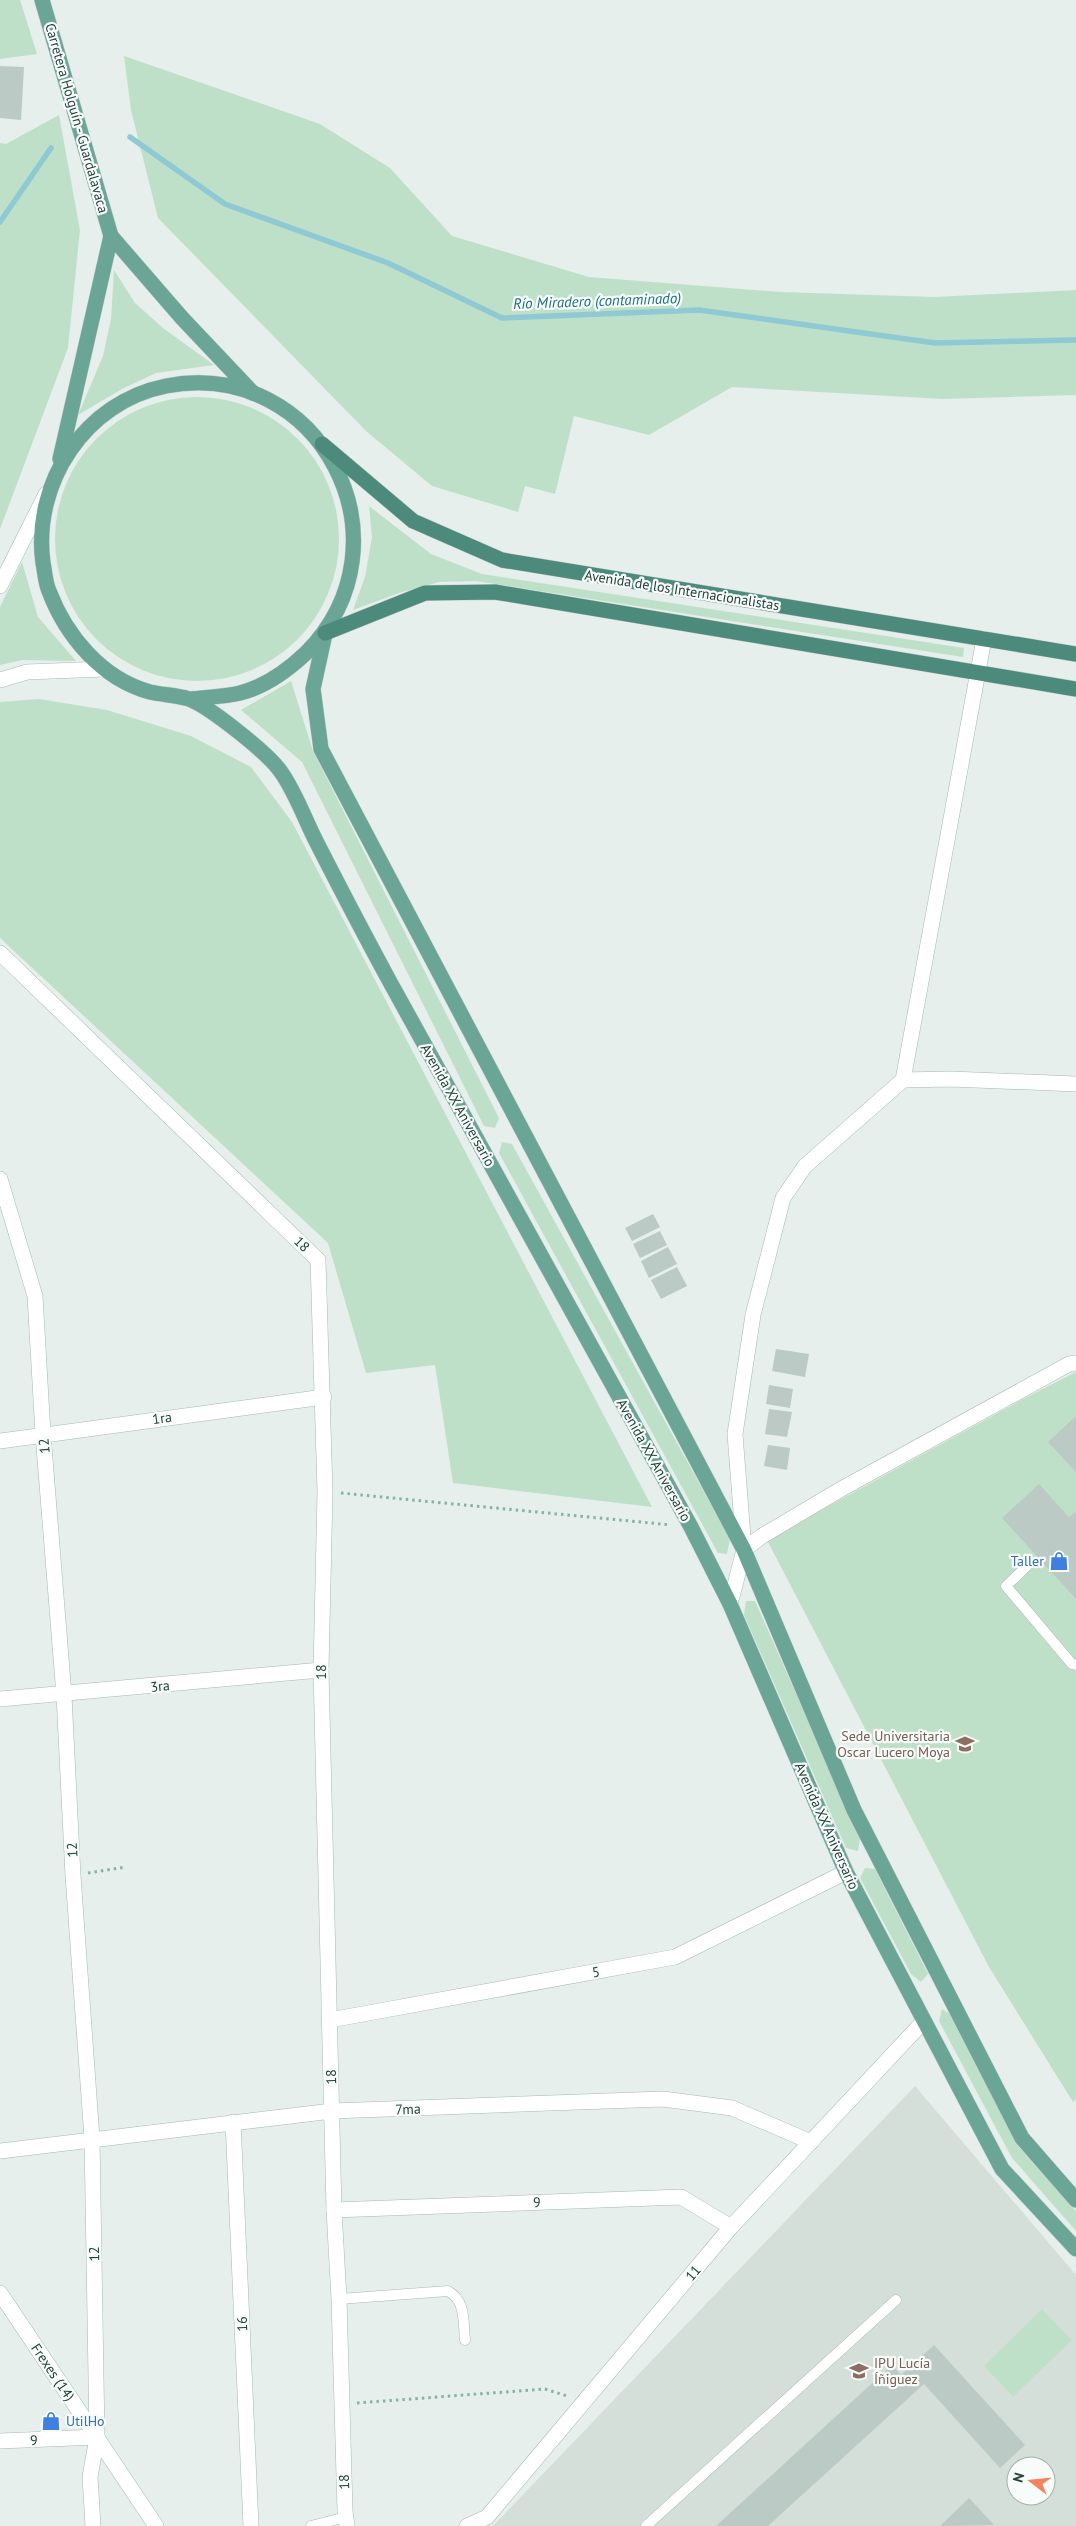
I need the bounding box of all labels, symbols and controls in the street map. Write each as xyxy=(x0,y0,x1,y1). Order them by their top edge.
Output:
street label: Carretera Holguín - Guardalavaca xyxy=(41,21,113,215)
water label: Río Miradero (contaminado) xyxy=(513,288,681,313)
street label: Avenida de los Internacionalistas xyxy=(583,566,781,614)
street label: Avenida XX Aniversario xyxy=(417,1041,499,1169)
street label: 18 xyxy=(290,1232,314,1256)
street label: Avenida XX Aniversario xyxy=(613,1396,695,1524)
street label: 1ra xyxy=(151,1408,173,1428)
street label: 12 xyxy=(34,1438,54,1454)
shop icon: Taller xyxy=(1048,1550,1070,1572)
place label: Taller xyxy=(1011,1552,1044,1570)
street label: 18 xyxy=(312,1664,330,1680)
street label: 3ra xyxy=(149,1676,171,1696)
place label: Sede Universitaria Oscar Lucero Moya xyxy=(837,1727,950,1761)
school or university icon: Sede Universitaria Oscar Lucero Moya xyxy=(954,1733,976,1755)
street label: Avenida XX Aniversario xyxy=(791,1760,863,1892)
street label: 12 xyxy=(63,1842,81,1858)
street label: 5 xyxy=(591,1962,601,1982)
street label: 18 xyxy=(322,2069,340,2085)
street label: 7ma xyxy=(395,2100,421,2118)
street label: 9 xyxy=(533,2193,541,2211)
street label: 12 xyxy=(85,2246,103,2262)
street label: 11 xyxy=(681,2261,705,2285)
street label: 16 xyxy=(233,2316,251,2332)
street label: Frexes (14) xyxy=(27,2340,79,2404)
place label: IPU Lucía Íñiguez xyxy=(874,2354,930,2388)
school or university icon: IPU Lucía Íñiguez xyxy=(848,2360,870,2382)
shop icon: UtilHo xyxy=(40,2410,62,2432)
place label: UtilHo xyxy=(66,2412,105,2430)
street label: 9 xyxy=(30,2431,38,2449)
north arrow xyxy=(1006,2456,1056,2506)
text: N xyxy=(1009,2471,1028,2484)
street label: 18 xyxy=(335,2474,353,2490)

